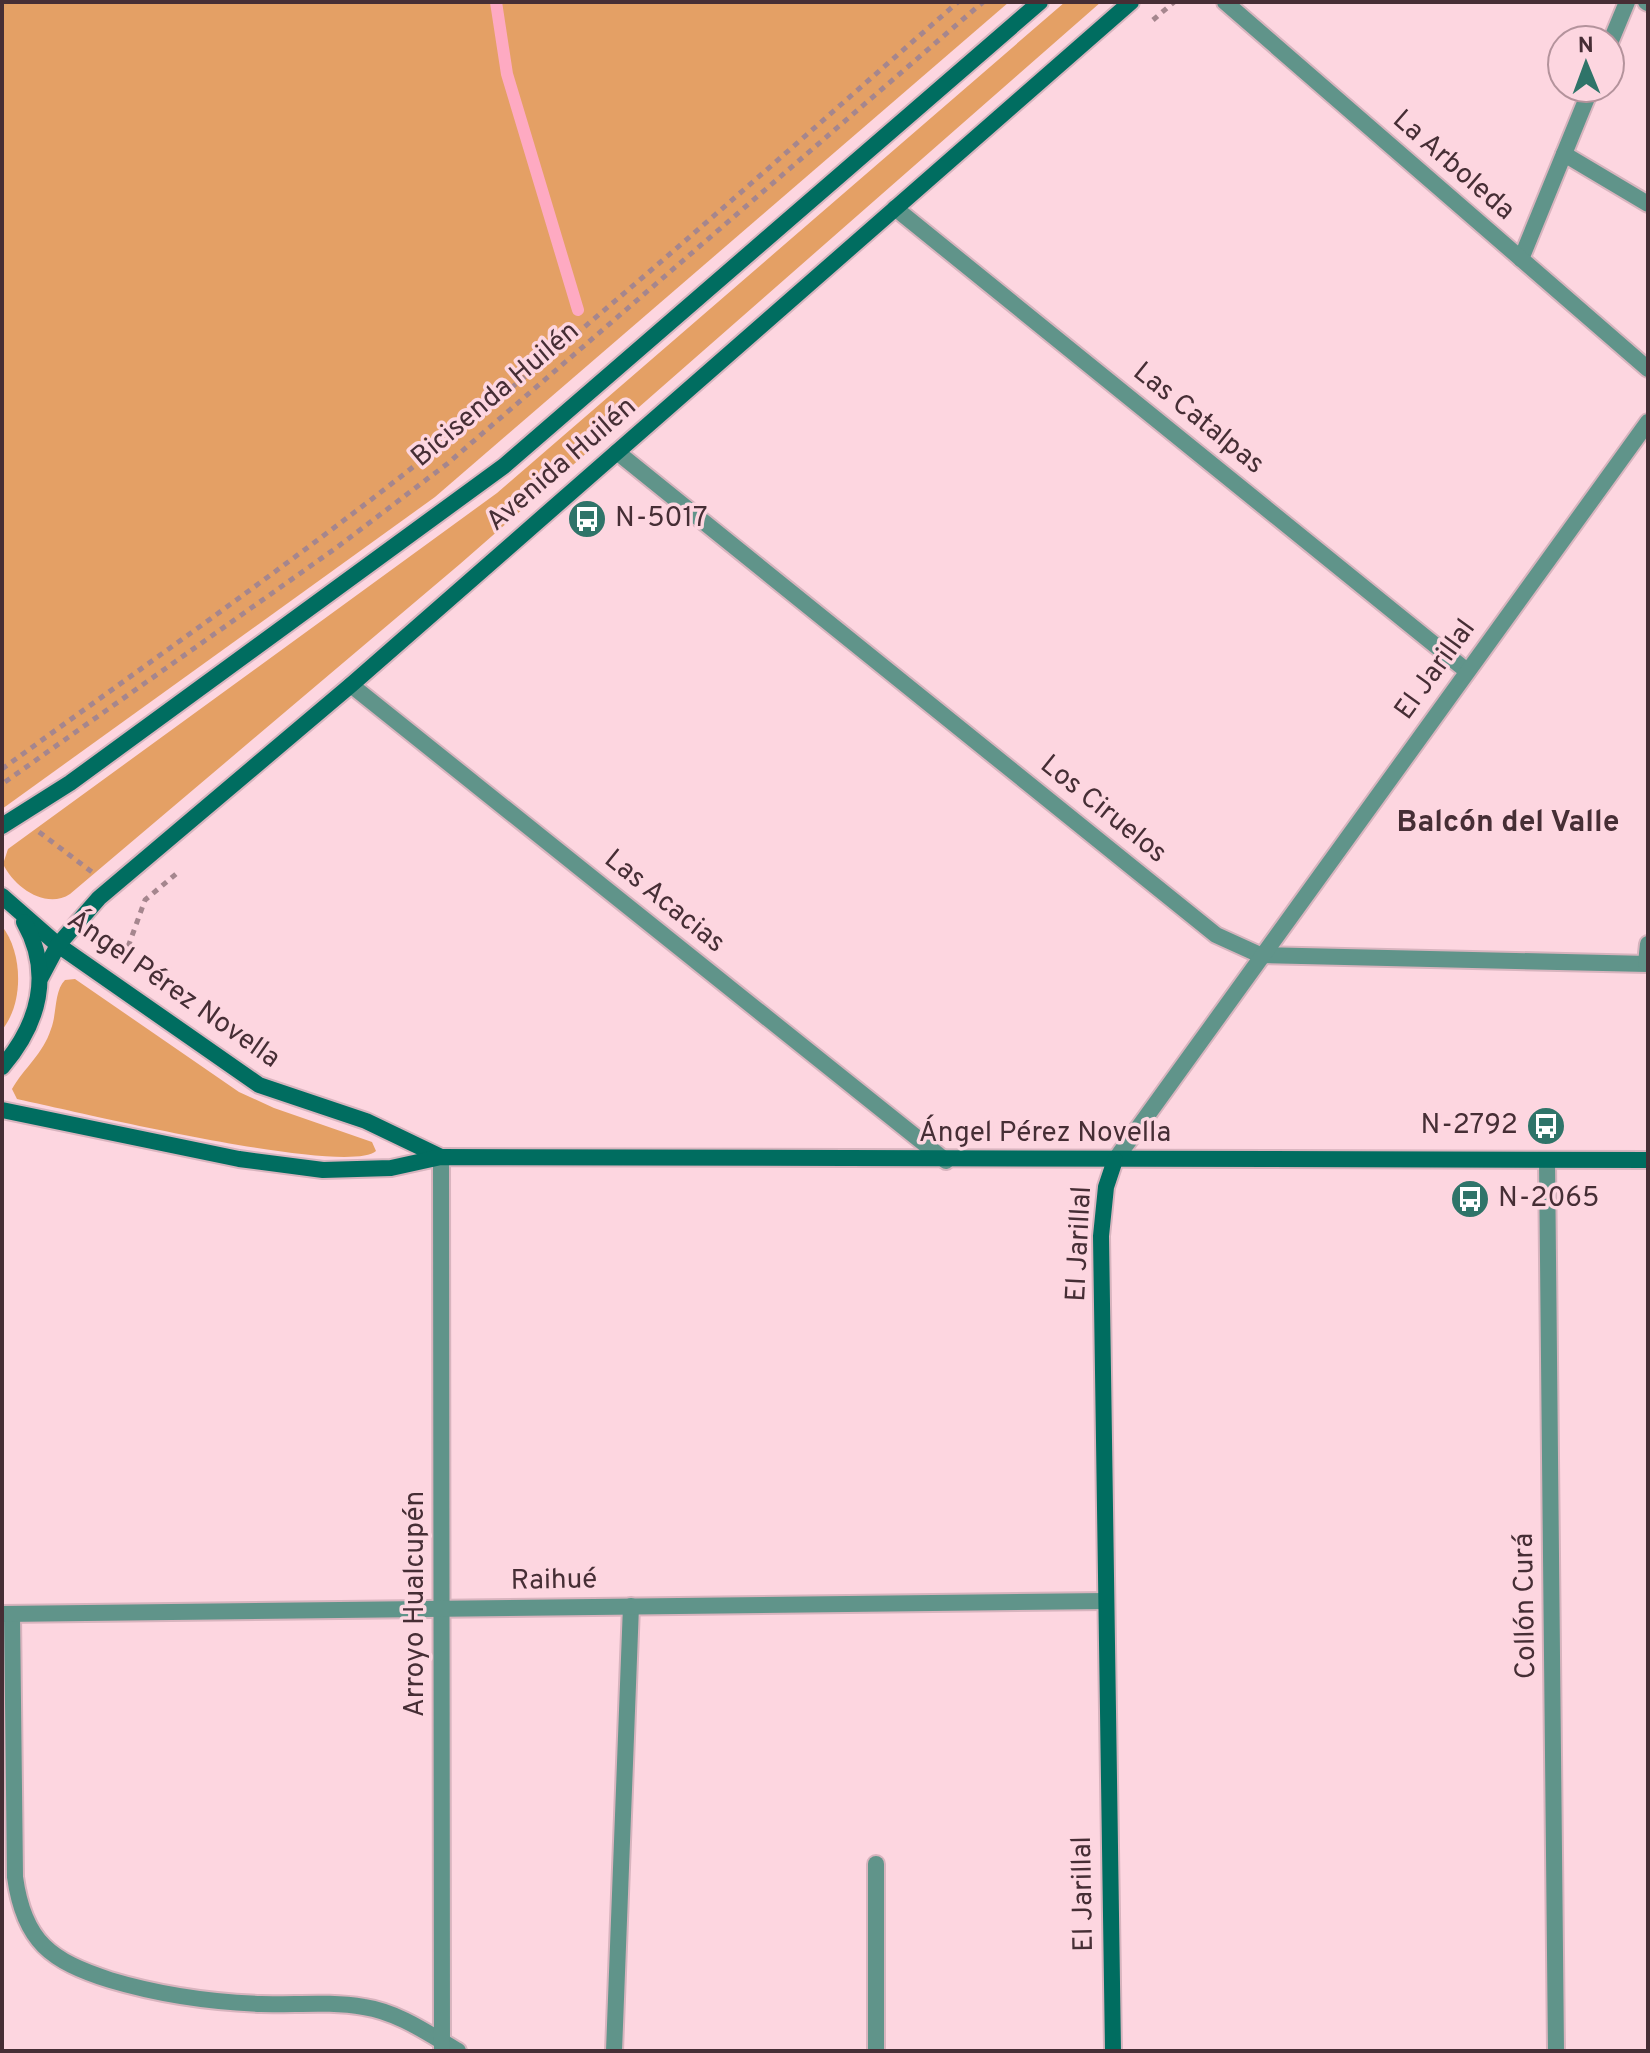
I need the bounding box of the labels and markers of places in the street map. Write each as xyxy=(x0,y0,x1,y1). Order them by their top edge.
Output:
bus stop icon: N-5017 xyxy=(566,498,608,540)
place label: N-5017 xyxy=(615,501,708,537)
bus stop icon: N-2792 xyxy=(1525,1105,1567,1147)
place label: N-2792 xyxy=(1420,1108,1518,1144)
bus stop icon: N-2065 xyxy=(1449,1178,1491,1220)
place label: N-2065 xyxy=(1498,1181,1599,1217)

